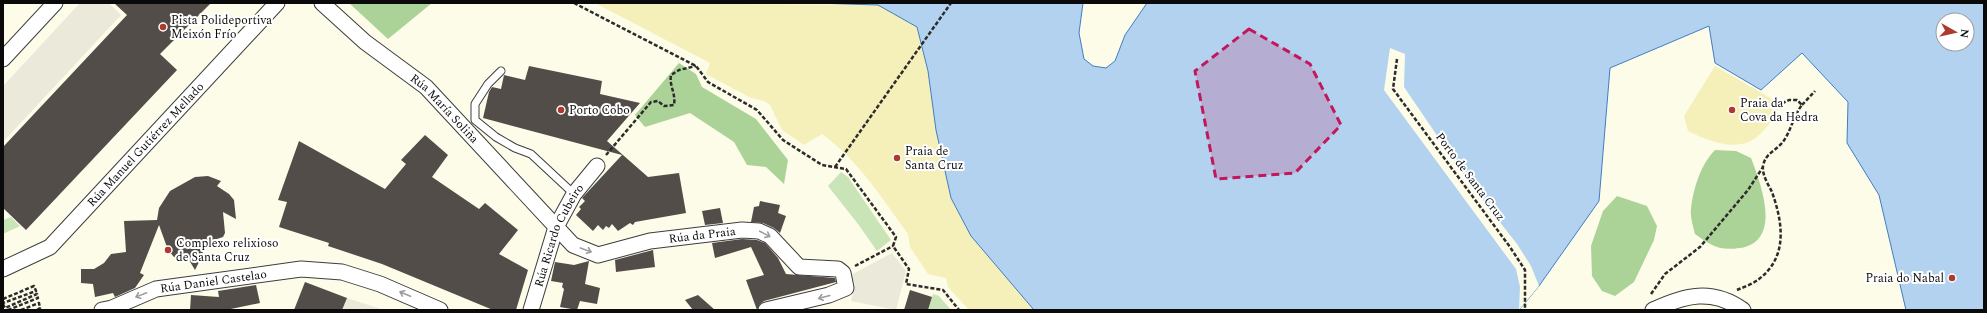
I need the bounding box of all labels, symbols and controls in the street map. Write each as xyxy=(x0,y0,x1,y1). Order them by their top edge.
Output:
place label: Pista Polideportiva Meixón Frío xyxy=(171,11,272,44)
north arrow xyxy=(1935,12,1975,52)
marker: Pista Polideportiva Meixón Frío xyxy=(158,22,168,32)
text: N xyxy=(1955,28,1973,39)
street label: Rúa María Soliña xyxy=(406,69,483,148)
street label: Rúa Manuel Gutiérrez Mellado xyxy=(82,78,208,211)
place label: Praia da Cova da Hedra xyxy=(1740,94,1819,127)
place label: Porto Cobo xyxy=(569,101,630,120)
marker: Porto Cobo xyxy=(556,105,566,115)
marker: Praia da Cova da Hedra xyxy=(1727,105,1737,115)
street label: Porto de Santa Cruz xyxy=(1430,129,1510,225)
place label: Praia de Santa Cruz xyxy=(905,142,964,175)
marker: Praia de Santa Cruz xyxy=(892,153,902,163)
street label: Rúa Ricardo Cubeiro xyxy=(529,179,588,289)
street label: Rúa da Praia xyxy=(668,221,737,248)
one-way arrow xyxy=(758,231,770,238)
place label: Complexo relixioso de Santa Cruz xyxy=(176,234,279,267)
marker: Complexo relixioso de Santa Cruz xyxy=(163,245,173,255)
one-way arrow xyxy=(580,247,592,255)
street label: Rúa Daniel Castelao xyxy=(159,264,268,298)
place label: Praia do Nabal xyxy=(1866,269,1944,288)
marker: Praia do Nabal xyxy=(1947,273,1957,283)
one-way arrow xyxy=(399,290,411,297)
one-way arrow xyxy=(135,292,147,299)
one-way arrow xyxy=(818,294,831,301)

